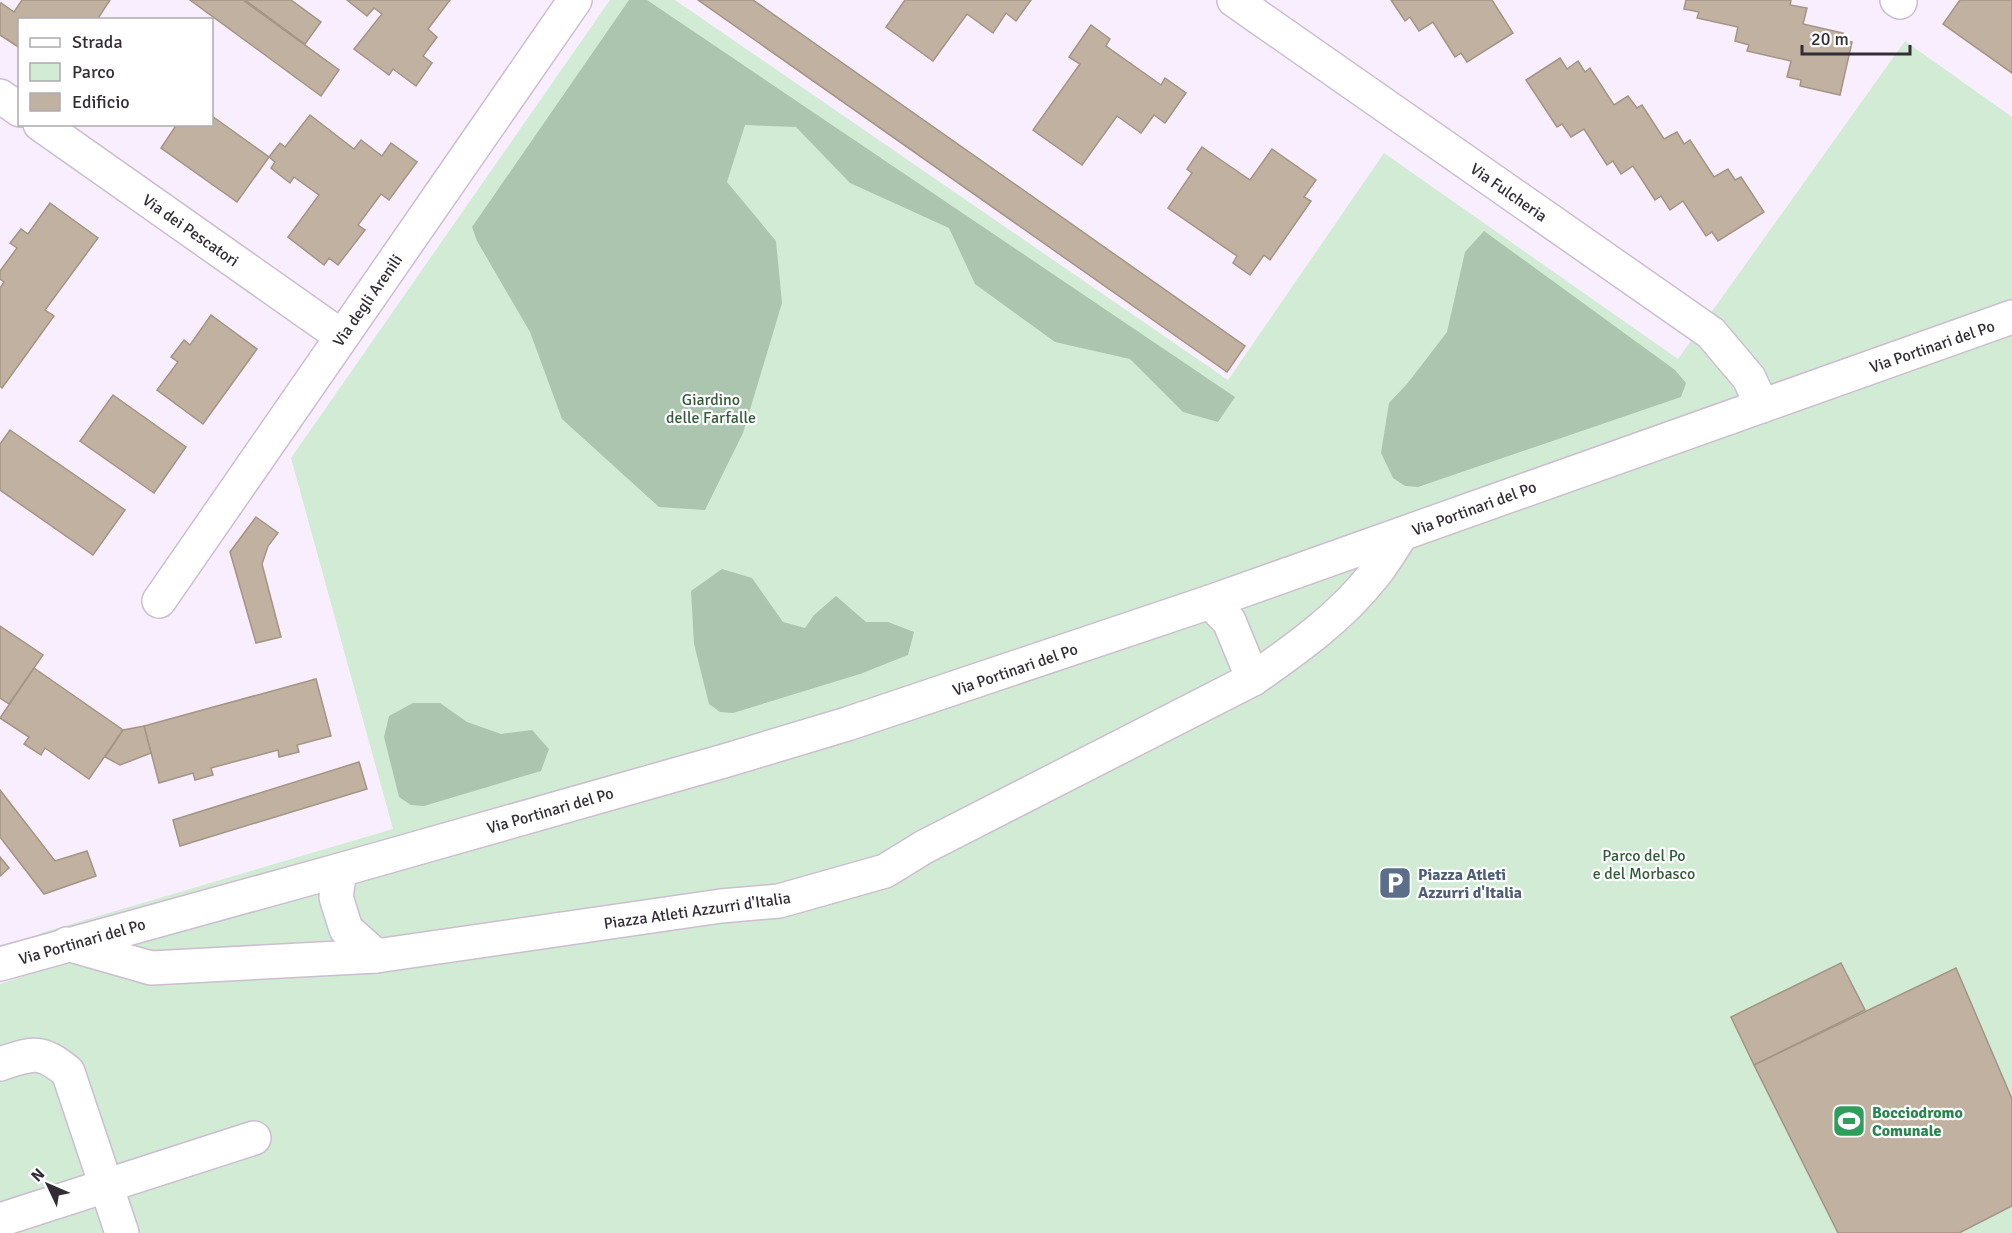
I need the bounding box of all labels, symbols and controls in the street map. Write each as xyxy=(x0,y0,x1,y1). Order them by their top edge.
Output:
legend xyxy=(18,18,213,126)
scale bar xyxy=(1802,18,1910,56)
text: 20 m xyxy=(1811,28,1849,50)
text: Strada xyxy=(72,31,123,53)
text: Parco xyxy=(72,61,115,83)
text: Edificio xyxy=(72,91,130,113)
street label: Via Fulcheria xyxy=(1466,159,1551,227)
street label: Via dei Pescatori xyxy=(138,190,242,271)
street label: Via degli Arenili xyxy=(329,251,407,351)
street label: Via Portinari del Po xyxy=(1867,316,1997,378)
park label: Giardino delle Farfalle xyxy=(666,390,756,428)
street label: Via Portinari del Po xyxy=(1409,477,1539,541)
street label: Via Portinari del Po xyxy=(950,639,1080,701)
street label: Via Portinari del Po xyxy=(485,783,616,839)
park label: Parco del Po e del Morbasco xyxy=(1593,846,1695,884)
parking icon: Piazza Atleti Azzurri d'Italia xyxy=(1377,865,1413,901)
place label: Piazza Atleti Azzurri d'Italia xyxy=(1418,865,1522,903)
street label: Piazza Atleti Azzurri d'Italia xyxy=(602,888,792,934)
street label: Via Portinari del Po xyxy=(17,914,148,970)
sports icon: Bocciodromo Comunale xyxy=(1831,1103,1867,1139)
place label: Bocciodromo Comunale xyxy=(1872,1103,1963,1141)
north arrow xyxy=(18,1155,78,1215)
text: N xyxy=(27,1164,49,1186)

